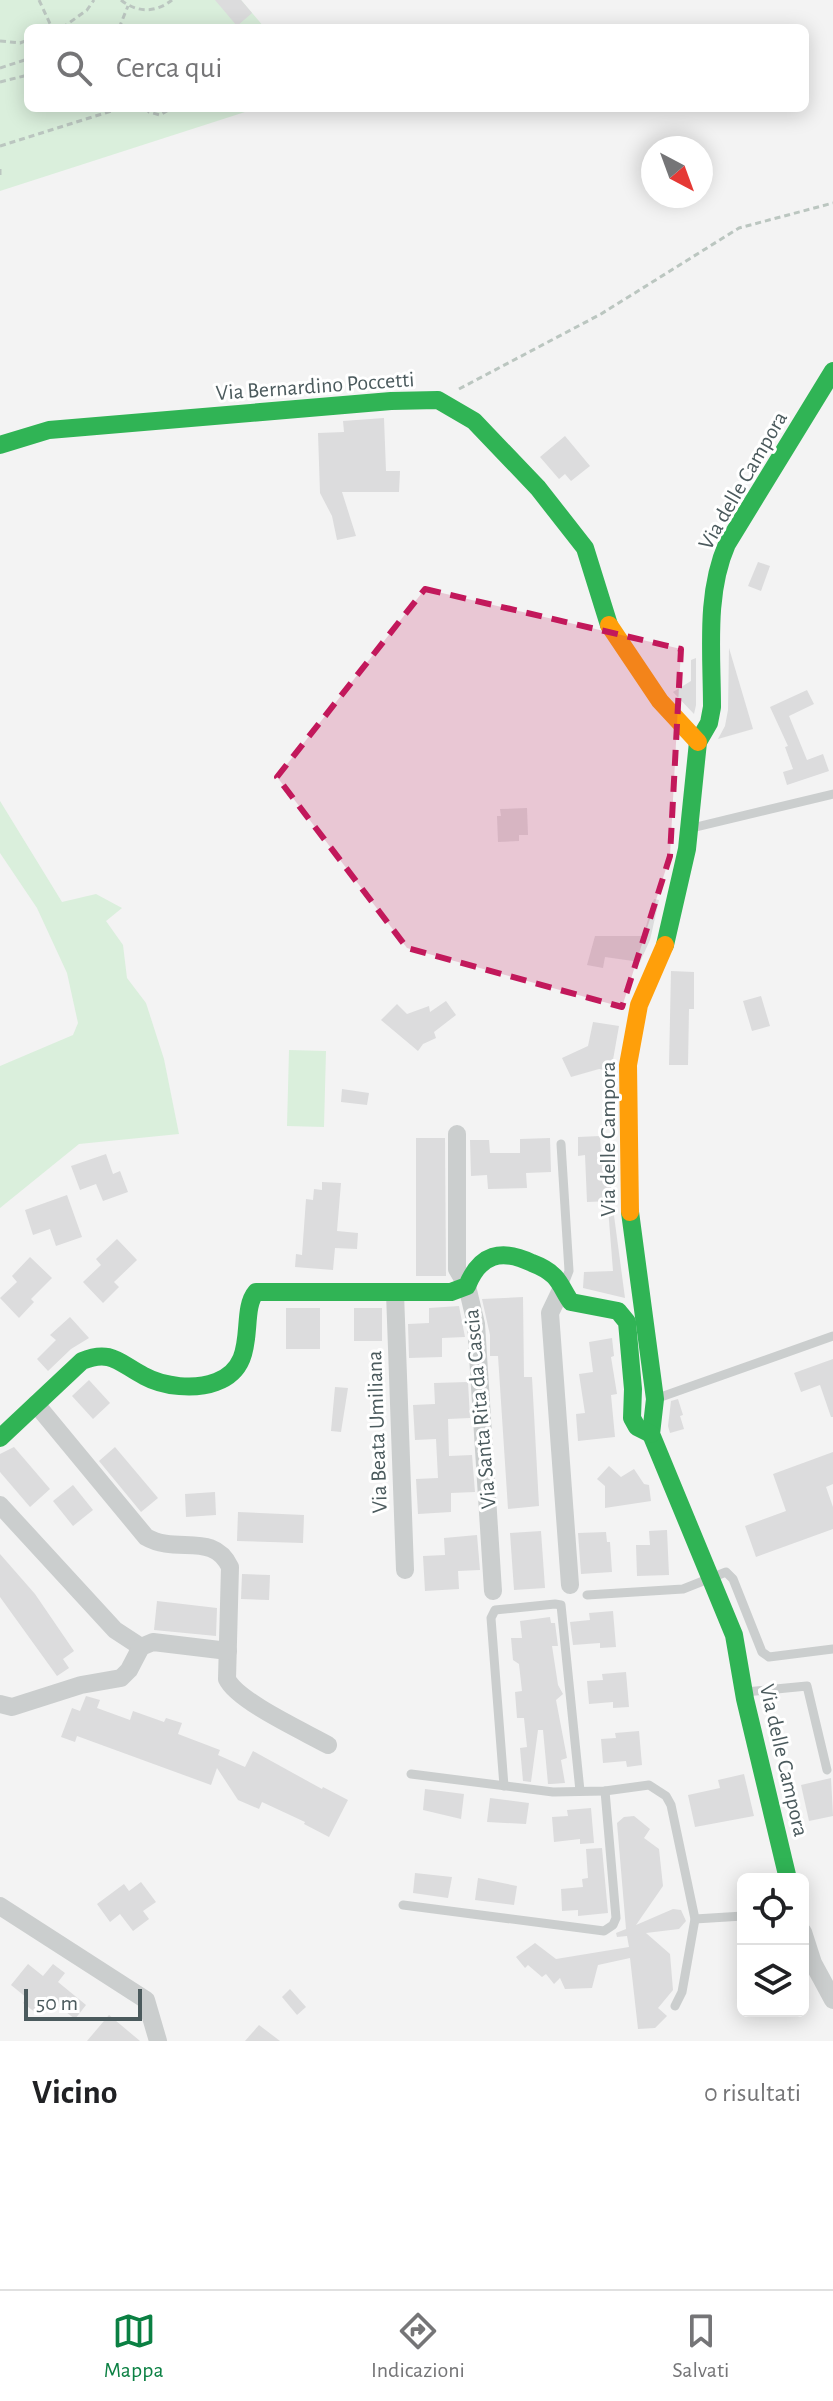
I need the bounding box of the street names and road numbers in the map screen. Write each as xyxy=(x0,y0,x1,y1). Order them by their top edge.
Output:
street label: Via Bernardino Poccetti xyxy=(215,368,415,404)
street label: Via delle Campora xyxy=(694,408,791,553)
street label: Via delle Campora xyxy=(597,1061,619,1217)
street label: Via Santa Rita da Cascia xyxy=(460,1308,500,1510)
street label: Via Beata Umiliana xyxy=(363,1350,391,1514)
street label: Via delle Campora xyxy=(756,1682,812,1838)

